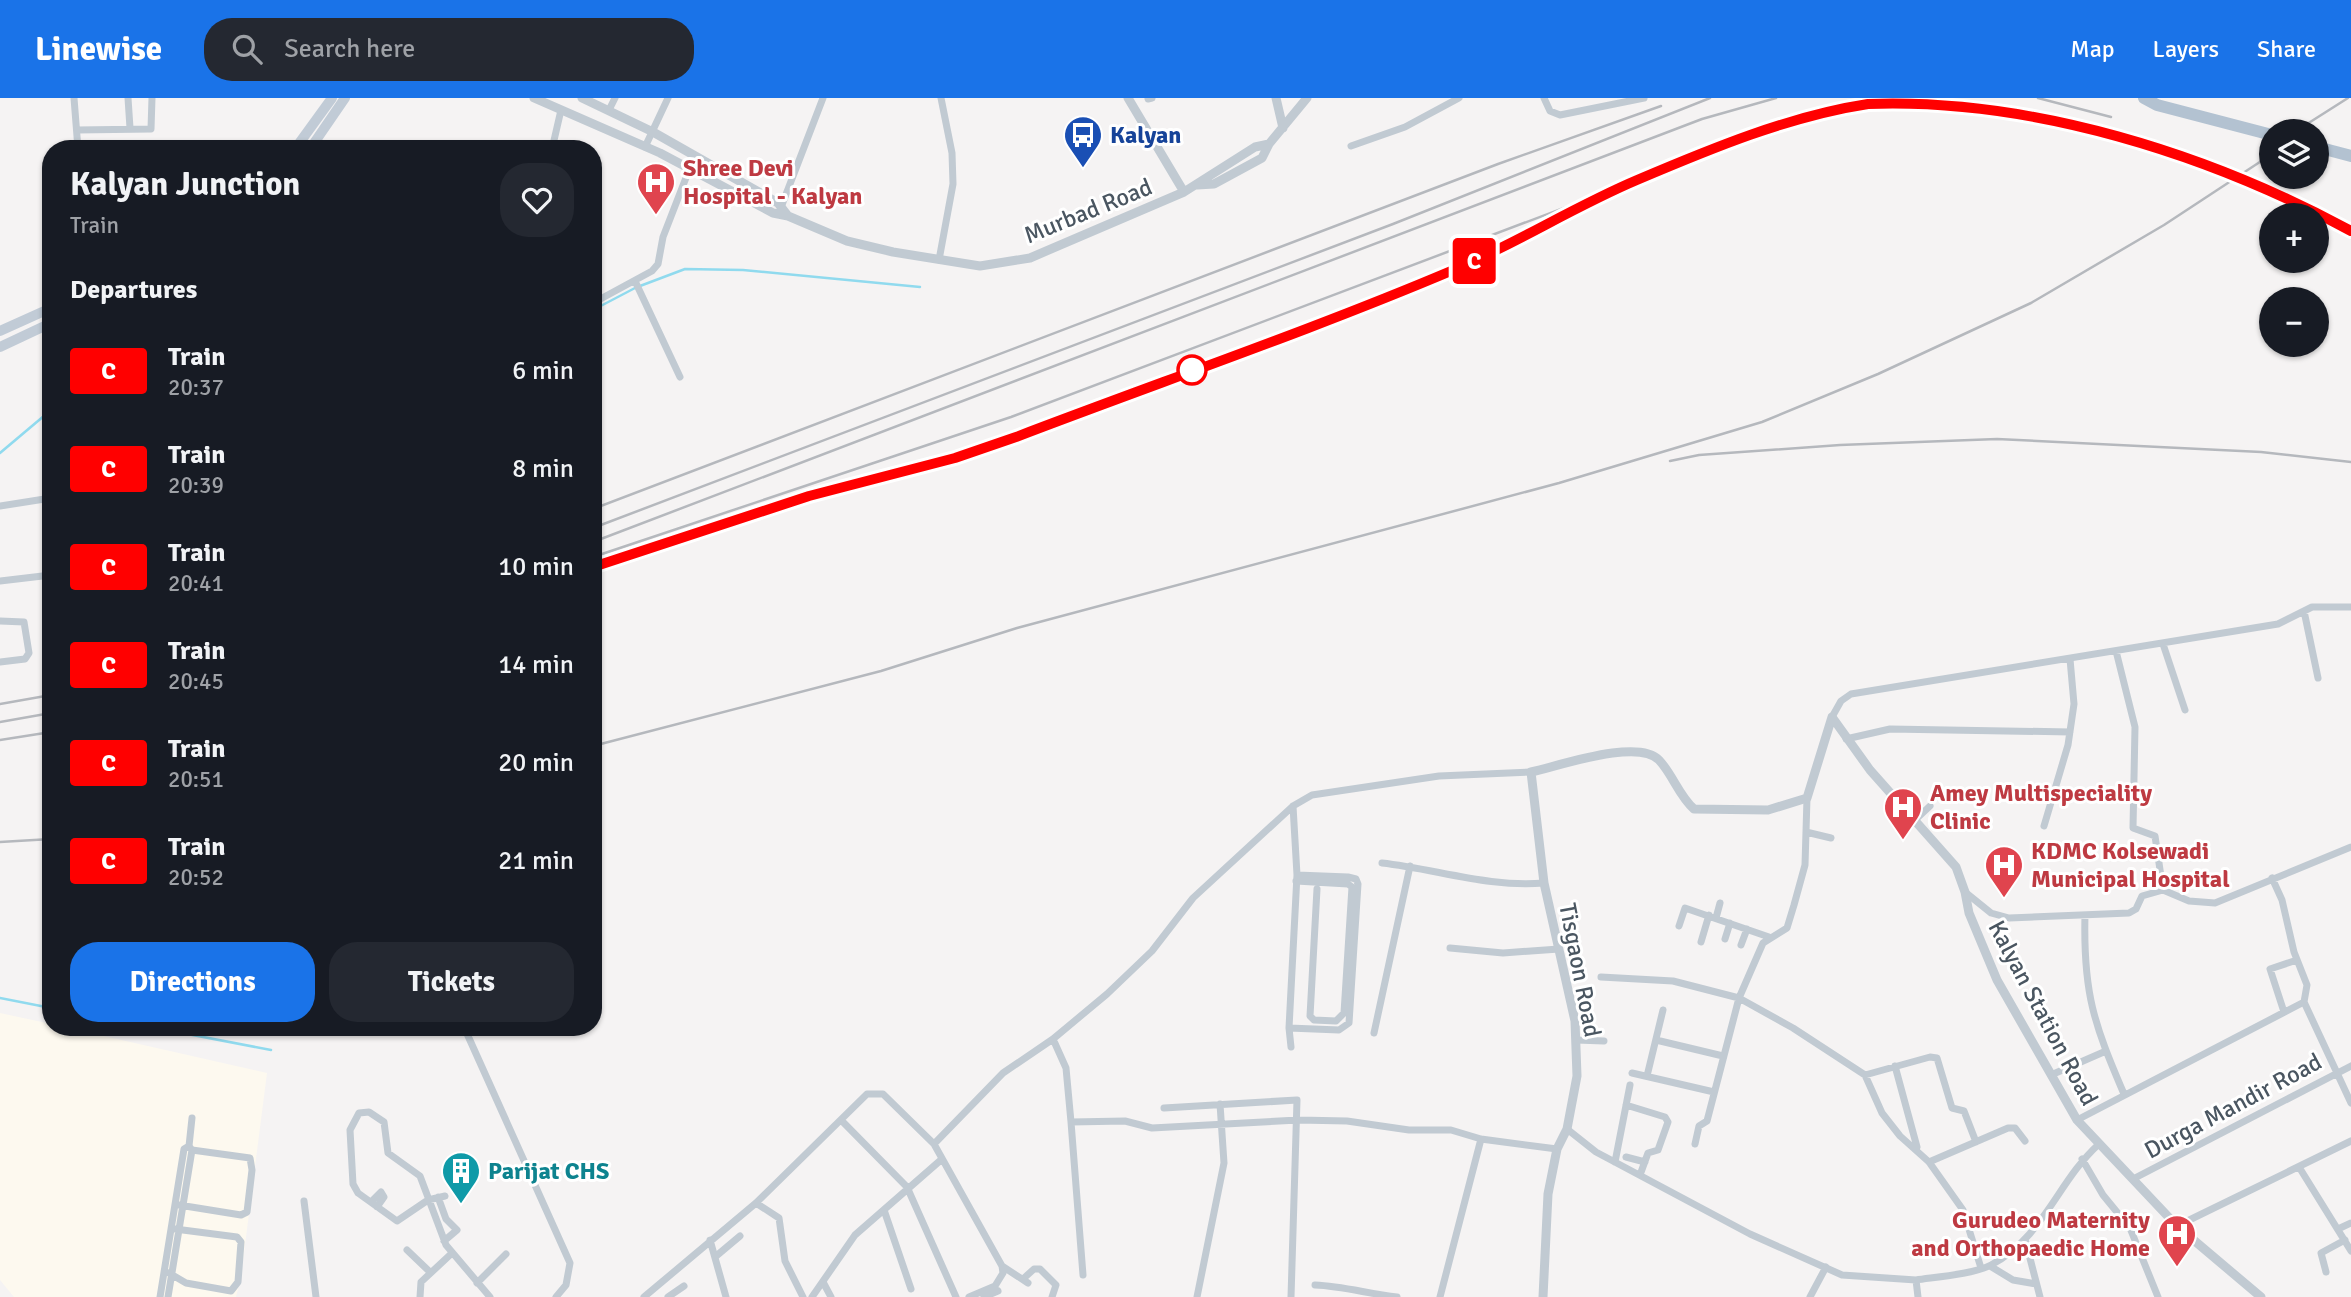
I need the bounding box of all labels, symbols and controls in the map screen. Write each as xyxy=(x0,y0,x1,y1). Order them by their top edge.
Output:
search box xyxy=(204,18,694,81)
text: Linewise xyxy=(35,29,162,70)
icon: search xyxy=(228,30,266,68)
text: Search here xyxy=(284,33,415,65)
text: Map xyxy=(2070,34,2115,64)
text: Layers xyxy=(2153,34,2219,64)
text: Share xyxy=(2257,34,2316,64)
bus stop icon: Kalyan xyxy=(1062,114,1104,169)
map controls xyxy=(2259,119,2329,357)
button: layers xyxy=(2259,119,2329,189)
place label: Kalyan xyxy=(1110,120,1182,150)
place label: Shree Devi Hospital - Kalyan xyxy=(683,153,862,211)
hospital icon: Shree Devi Hospital - Kalyan xyxy=(635,161,677,216)
button: heart xyxy=(500,163,574,237)
text: Kalyan Junction xyxy=(70,164,300,205)
street label: Murbad Road xyxy=(1020,172,1156,250)
button: + xyxy=(2259,203,2329,273)
text: Train xyxy=(70,211,119,240)
line badge: C xyxy=(1451,238,1497,284)
text: C xyxy=(1467,246,1481,276)
text: Departures xyxy=(70,274,197,306)
button: − xyxy=(2259,287,2329,357)
text: Train xyxy=(168,341,226,373)
text: 6 min xyxy=(512,355,574,387)
unlabelled marker xyxy=(1177,355,1207,385)
text: C xyxy=(101,356,116,386)
text: 20:37 xyxy=(168,373,224,402)
text: Train xyxy=(168,439,226,471)
text: 8 min xyxy=(512,453,574,485)
text: C xyxy=(101,454,116,484)
text: 20:39 xyxy=(168,471,224,500)
text: Train xyxy=(168,537,226,569)
text: 10 min xyxy=(498,551,574,583)
text: C xyxy=(101,552,116,582)
text: 20:41 xyxy=(168,569,224,598)
text: Train xyxy=(168,635,226,667)
text: 14 min xyxy=(498,649,574,681)
text: C xyxy=(101,650,116,680)
text: 20:45 xyxy=(168,667,224,696)
text: Train xyxy=(168,733,226,765)
text: 20 min xyxy=(498,747,574,779)
text: C xyxy=(101,748,116,778)
text: 20:51 xyxy=(168,765,224,794)
place label: Amey Multispeciality Clinic xyxy=(1930,778,2152,836)
hospital icon: Amey Multispeciality Clinic xyxy=(1882,786,1924,841)
text: Train xyxy=(168,831,226,863)
place label: KDMC Kolsewadi Municipal Hospital xyxy=(2031,836,2230,894)
hospital icon: KDMC Kolsewadi Municipal Hospital xyxy=(1983,844,2025,899)
text: 21 min xyxy=(498,845,574,877)
text: C xyxy=(101,846,116,876)
text: 20:52 xyxy=(168,863,224,892)
street label: Tisgaon Road xyxy=(1552,900,1608,1040)
street label: Kalyan Station Road xyxy=(1981,915,2105,1111)
button: Directions xyxy=(70,942,315,1022)
button: Tickets xyxy=(329,942,574,1022)
street label: Durga Mandir Road xyxy=(2139,1047,2327,1165)
building icon: Parijat CHS xyxy=(440,1150,482,1205)
place label: Parijat CHS xyxy=(488,1156,609,1186)
place label: Gurudeo Maternity and Orthopaedic Home xyxy=(1911,1205,2150,1263)
hospital icon: Gurudeo Maternity and Orthopaedic Home xyxy=(2156,1213,2198,1268)

